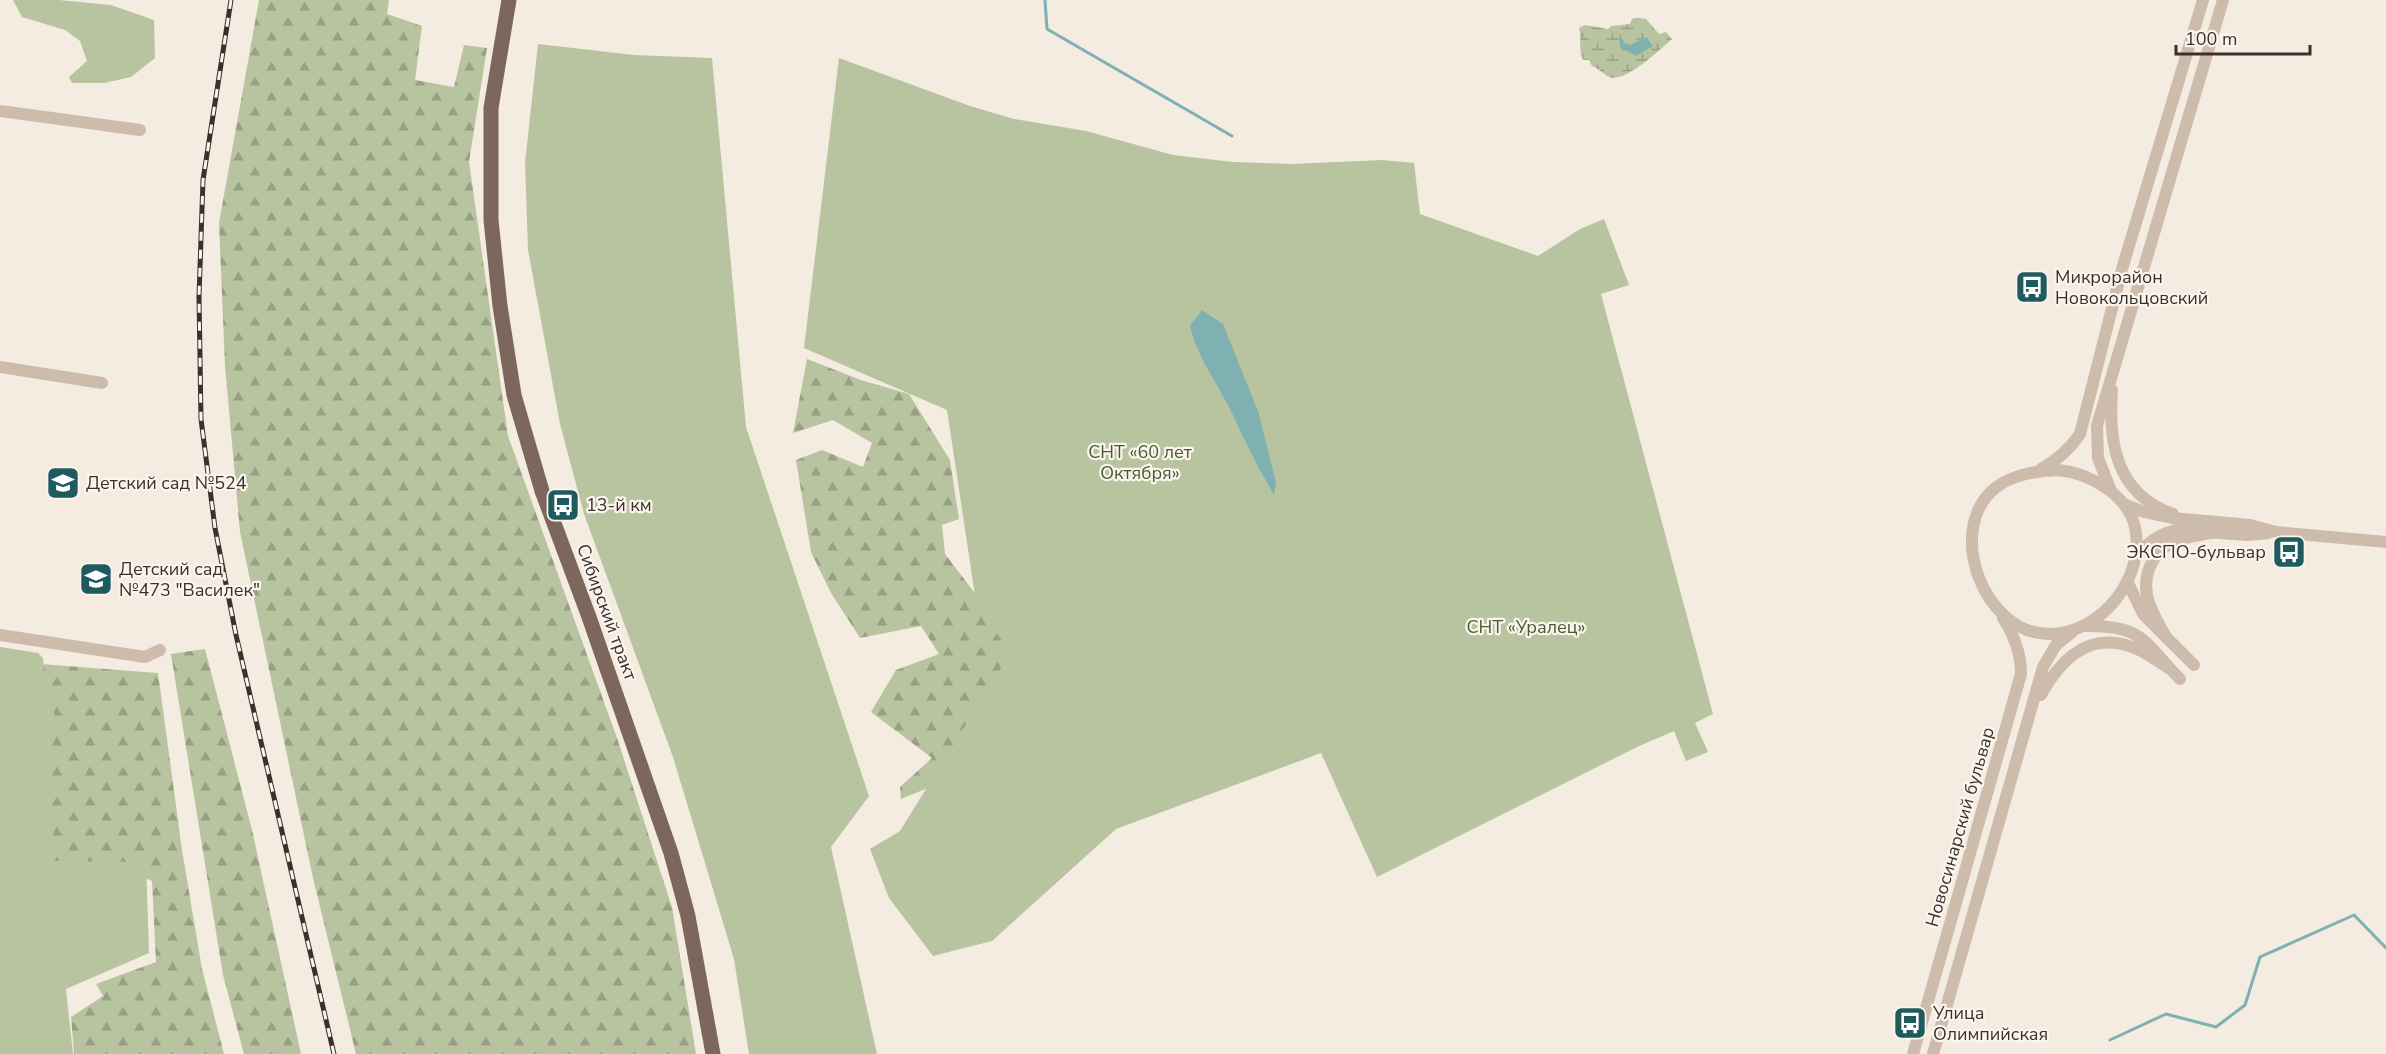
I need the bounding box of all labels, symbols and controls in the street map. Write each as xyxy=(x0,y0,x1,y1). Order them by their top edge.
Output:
scale bar xyxy=(2176,18,2310,56)
text: 100 m xyxy=(2185,27,2237,51)
place label: Микрорайон Новокольцовский xyxy=(2055,265,2208,310)
bus stop icon: Микрорайон Новокольцовский xyxy=(2014,269,2050,305)
park label: СНТ «60 лет Октября» xyxy=(1088,440,1192,485)
school or university icon: Детский сад №524 xyxy=(45,465,81,501)
place label: Детский сад №524 xyxy=(86,471,247,495)
bus stop icon: 13-й км xyxy=(545,487,581,523)
place label: 13-й км xyxy=(586,493,652,517)
bus stop icon: ЭКСПО-бульвар xyxy=(2271,534,2307,570)
street label: Сибирский тракт xyxy=(571,540,643,684)
place label: ЭКСПО-бульвар xyxy=(2126,540,2266,564)
place label: Детский сад №473 "Василек" xyxy=(119,557,260,602)
school or university icon: Детский сад №473 "Василек" xyxy=(78,561,114,597)
park label: СНТ «Уралец» xyxy=(1466,615,1586,639)
street label: Новосинарский бульвар xyxy=(1920,724,2000,930)
place label: Улица Олимпийская xyxy=(1932,1001,2048,1046)
bus stop icon: Улица Олимпийская xyxy=(1892,1005,1928,1041)

